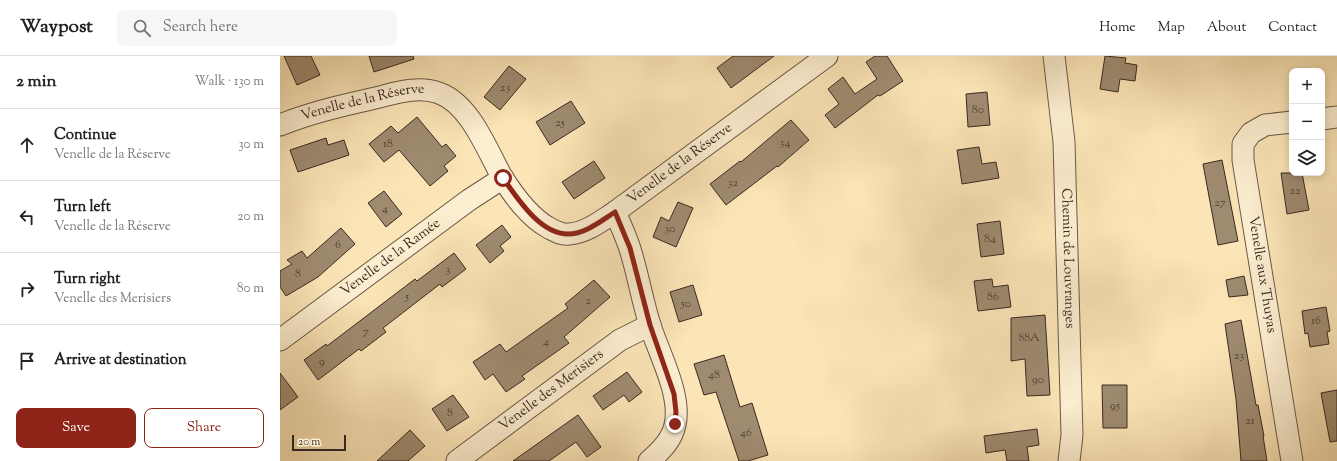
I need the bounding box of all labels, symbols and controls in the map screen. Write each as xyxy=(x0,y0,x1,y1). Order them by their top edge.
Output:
search box xyxy=(117,10,397,46)
text: Waypost xyxy=(20,14,93,41)
icon: search xyxy=(131,17,153,39)
text: Search here xyxy=(163,17,238,38)
text: Home xyxy=(1099,18,1136,38)
text: Map xyxy=(1158,18,1185,38)
text: About xyxy=(1207,18,1246,38)
text: Contact xyxy=(1268,18,1317,38)
map controls xyxy=(1289,68,1325,176)
button: + xyxy=(1289,68,1325,104)
text: 2 min xyxy=(16,70,57,94)
text: Walk · 130 m xyxy=(195,73,264,91)
house number: 23 xyxy=(500,79,510,97)
street label: Venelle de la Réserve xyxy=(299,80,424,127)
house number: 80 xyxy=(972,101,984,119)
button: − xyxy=(1289,104,1325,140)
house number: 25 xyxy=(555,114,565,132)
street label: Venelle de la Réserve xyxy=(623,119,737,209)
text: Continue xyxy=(54,125,116,146)
icon: ahead xyxy=(16,134,38,156)
house number: 34 xyxy=(780,134,790,152)
house number: 18 xyxy=(383,135,393,153)
text: 30 m xyxy=(238,136,264,154)
button: layers xyxy=(1289,140,1325,176)
text: Venelle de la Réserve xyxy=(54,146,171,164)
route start xyxy=(494,169,512,187)
house number: 32 xyxy=(728,174,739,192)
house number: 22 xyxy=(1289,182,1301,200)
street label: Chemin de Louvranges xyxy=(1055,188,1079,329)
house number: 27 xyxy=(1214,194,1226,212)
text: Turn left xyxy=(54,197,111,218)
house number: 4 xyxy=(382,200,388,218)
icon: left xyxy=(16,206,38,228)
text: 20 m xyxy=(238,208,264,226)
street label: Venelle de la Ramée xyxy=(337,214,445,302)
street label: Venelle aux Thuyas xyxy=(1242,215,1281,335)
text: Venelle de la Réserve xyxy=(54,218,171,236)
house number: 30 xyxy=(664,220,676,238)
house number: 84 xyxy=(984,230,996,248)
house number: 6 xyxy=(335,236,341,254)
house number: 3 xyxy=(446,261,451,279)
house number: 8 xyxy=(295,265,301,283)
text: Turn right xyxy=(54,269,120,290)
icon: right xyxy=(16,278,38,300)
text: 80 m xyxy=(237,280,264,298)
house number: 5 xyxy=(404,288,409,306)
house number: 86 xyxy=(987,288,999,306)
text: Venelle des Merisiers xyxy=(54,290,171,308)
house number: 2 xyxy=(585,292,591,310)
house number: 50 xyxy=(680,295,691,313)
house number: 16 xyxy=(1311,312,1321,330)
house number: 7 xyxy=(363,323,369,341)
house number: 88A xyxy=(1018,329,1040,347)
house number: 4 xyxy=(543,333,549,351)
street label: Venelle des Merisiers xyxy=(495,345,608,436)
house number: 23 xyxy=(1234,347,1244,365)
icon: arrive xyxy=(16,350,38,372)
text: Arrive at destination xyxy=(54,350,187,371)
house number: 9 xyxy=(319,353,325,371)
house number: 48 xyxy=(708,366,720,384)
house number: 90 xyxy=(1032,371,1044,389)
house number: 95 xyxy=(1110,397,1120,415)
house number: 8 xyxy=(447,404,453,422)
button: Save xyxy=(16,408,136,448)
button: Share xyxy=(144,408,264,448)
house number: 21 xyxy=(1245,412,1255,430)
route end xyxy=(666,415,684,433)
house number: 46 xyxy=(740,424,752,442)
scale bar xyxy=(292,433,346,452)
text: 20 m xyxy=(298,434,320,450)

